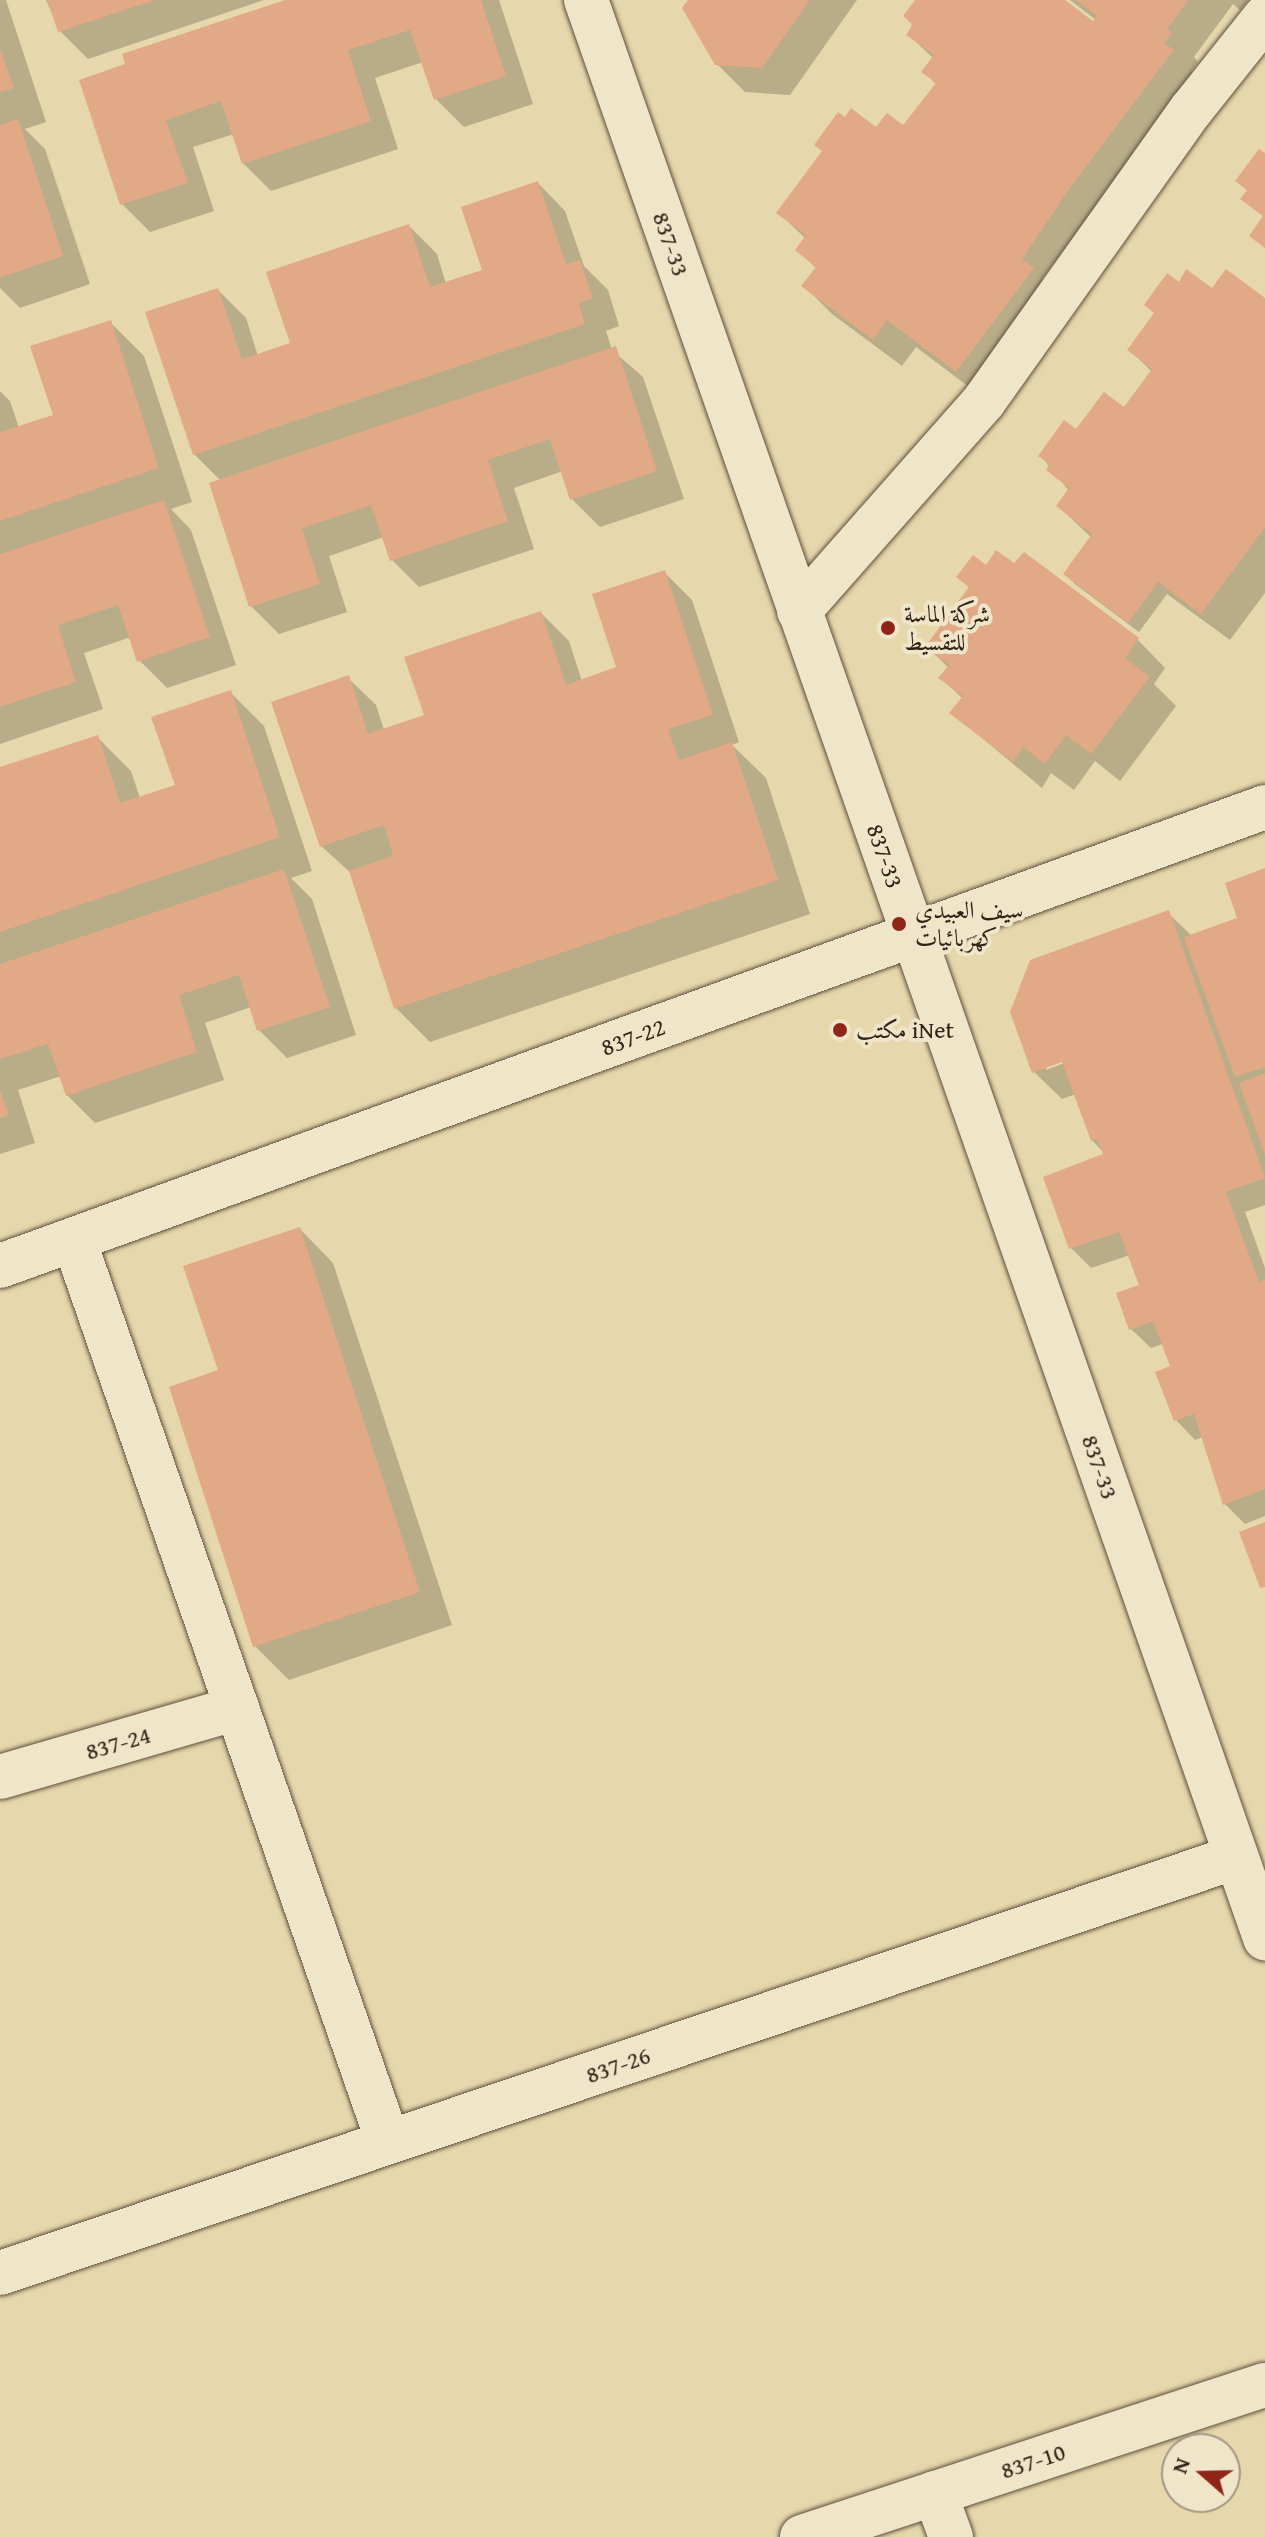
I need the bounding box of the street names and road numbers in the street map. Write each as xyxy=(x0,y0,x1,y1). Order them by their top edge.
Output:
street label: 837-33 xyxy=(647,208,695,280)
street label: 837-33 xyxy=(861,820,909,892)
street label: 837-22 xyxy=(597,1012,669,1062)
street label: 837-33 xyxy=(1076,1431,1124,1503)
street label: 837-24 xyxy=(82,1720,154,1766)
street label: 837-26 xyxy=(582,2041,654,2089)
street label: 837-10 xyxy=(997,2437,1069,2485)

